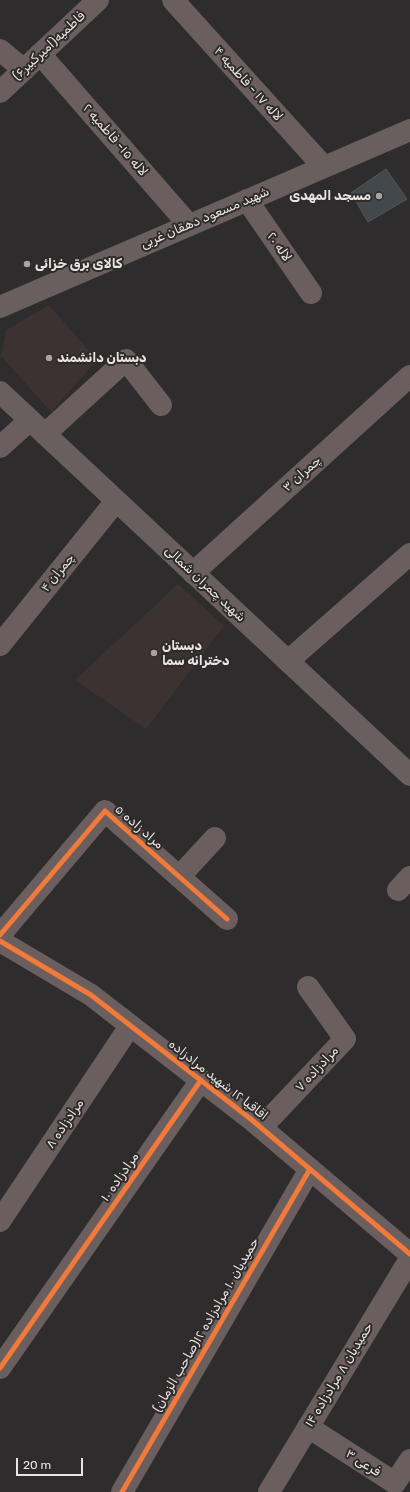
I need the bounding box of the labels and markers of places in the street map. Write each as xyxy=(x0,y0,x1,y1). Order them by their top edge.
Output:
place label: مسجد المهدی xyxy=(289,188,371,204)
marker: مسجد المهدی xyxy=(374,191,384,201)
place label: کالای برق خزائی xyxy=(35,256,122,272)
marker: کالای برق خزائی xyxy=(22,259,32,269)
place label: دبستان دانشمند xyxy=(57,350,147,366)
marker: دبستان دانشمند xyxy=(44,353,54,363)
place label: دبستان دخترانه سما xyxy=(162,638,229,669)
marker: دبستان دخترانه سما xyxy=(149,648,159,658)

